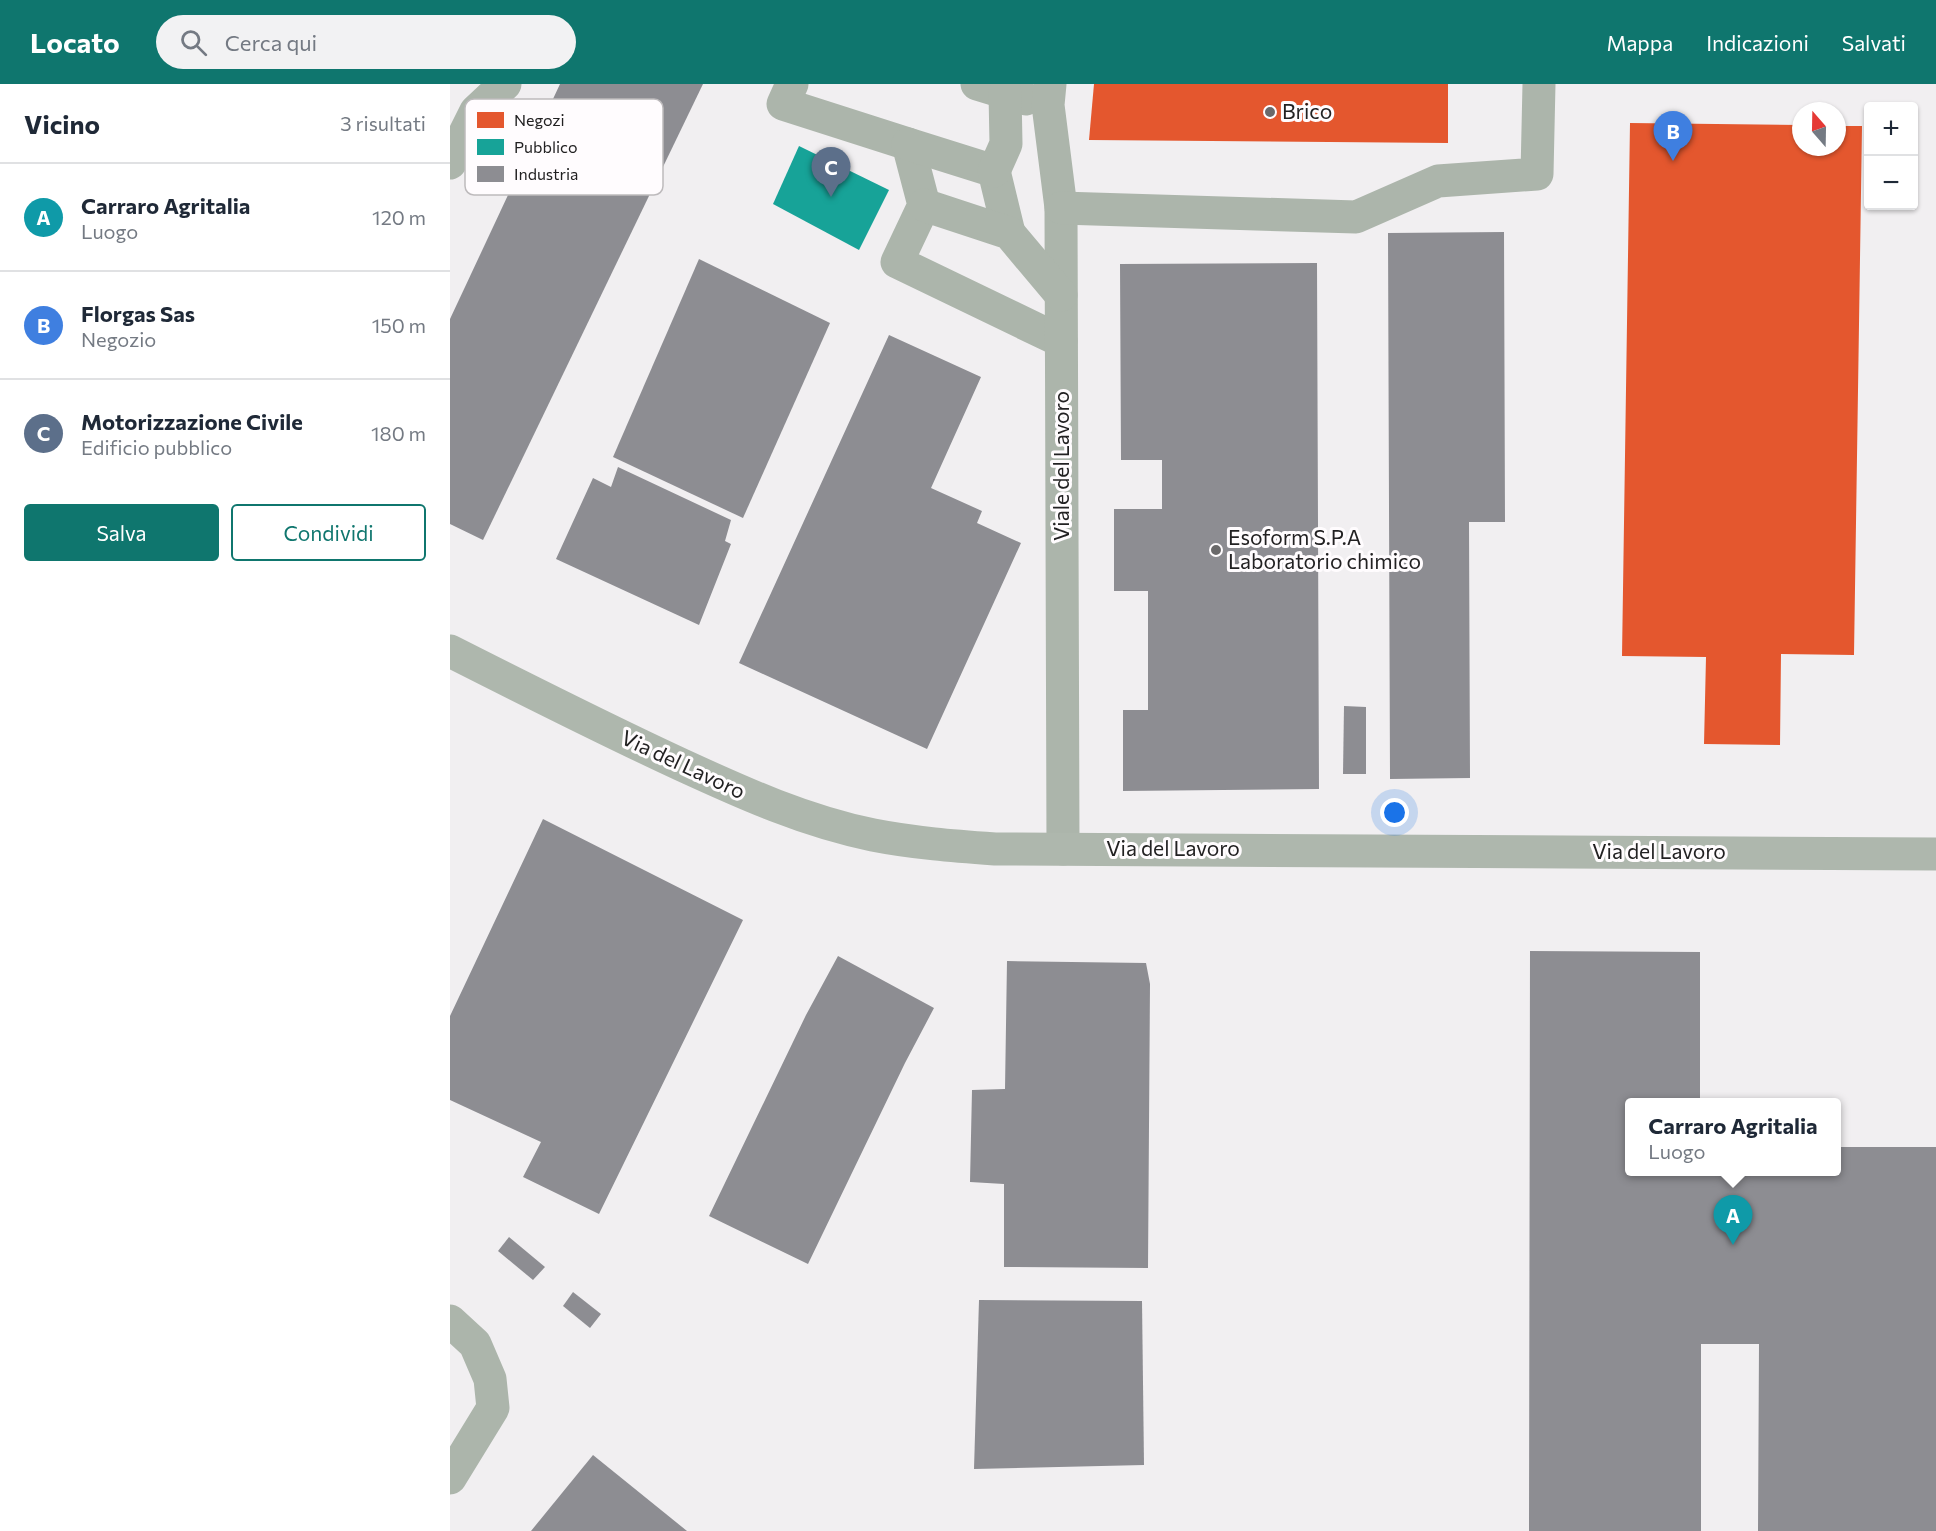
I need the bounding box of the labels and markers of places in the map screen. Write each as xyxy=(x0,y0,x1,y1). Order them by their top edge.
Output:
place label: Brico xyxy=(1282,98,1332,123)
marker: Brico xyxy=(1263,105,1277,119)
pin: B xyxy=(1654,112,1692,161)
pin: C xyxy=(812,147,850,197)
place label: Esoform S.P.A Laboratorio chimico xyxy=(1228,524,1421,573)
marker: Esoform S.P.A Laboratorio chimico xyxy=(1209,543,1223,557)
pin: A xyxy=(1714,1196,1752,1245)

